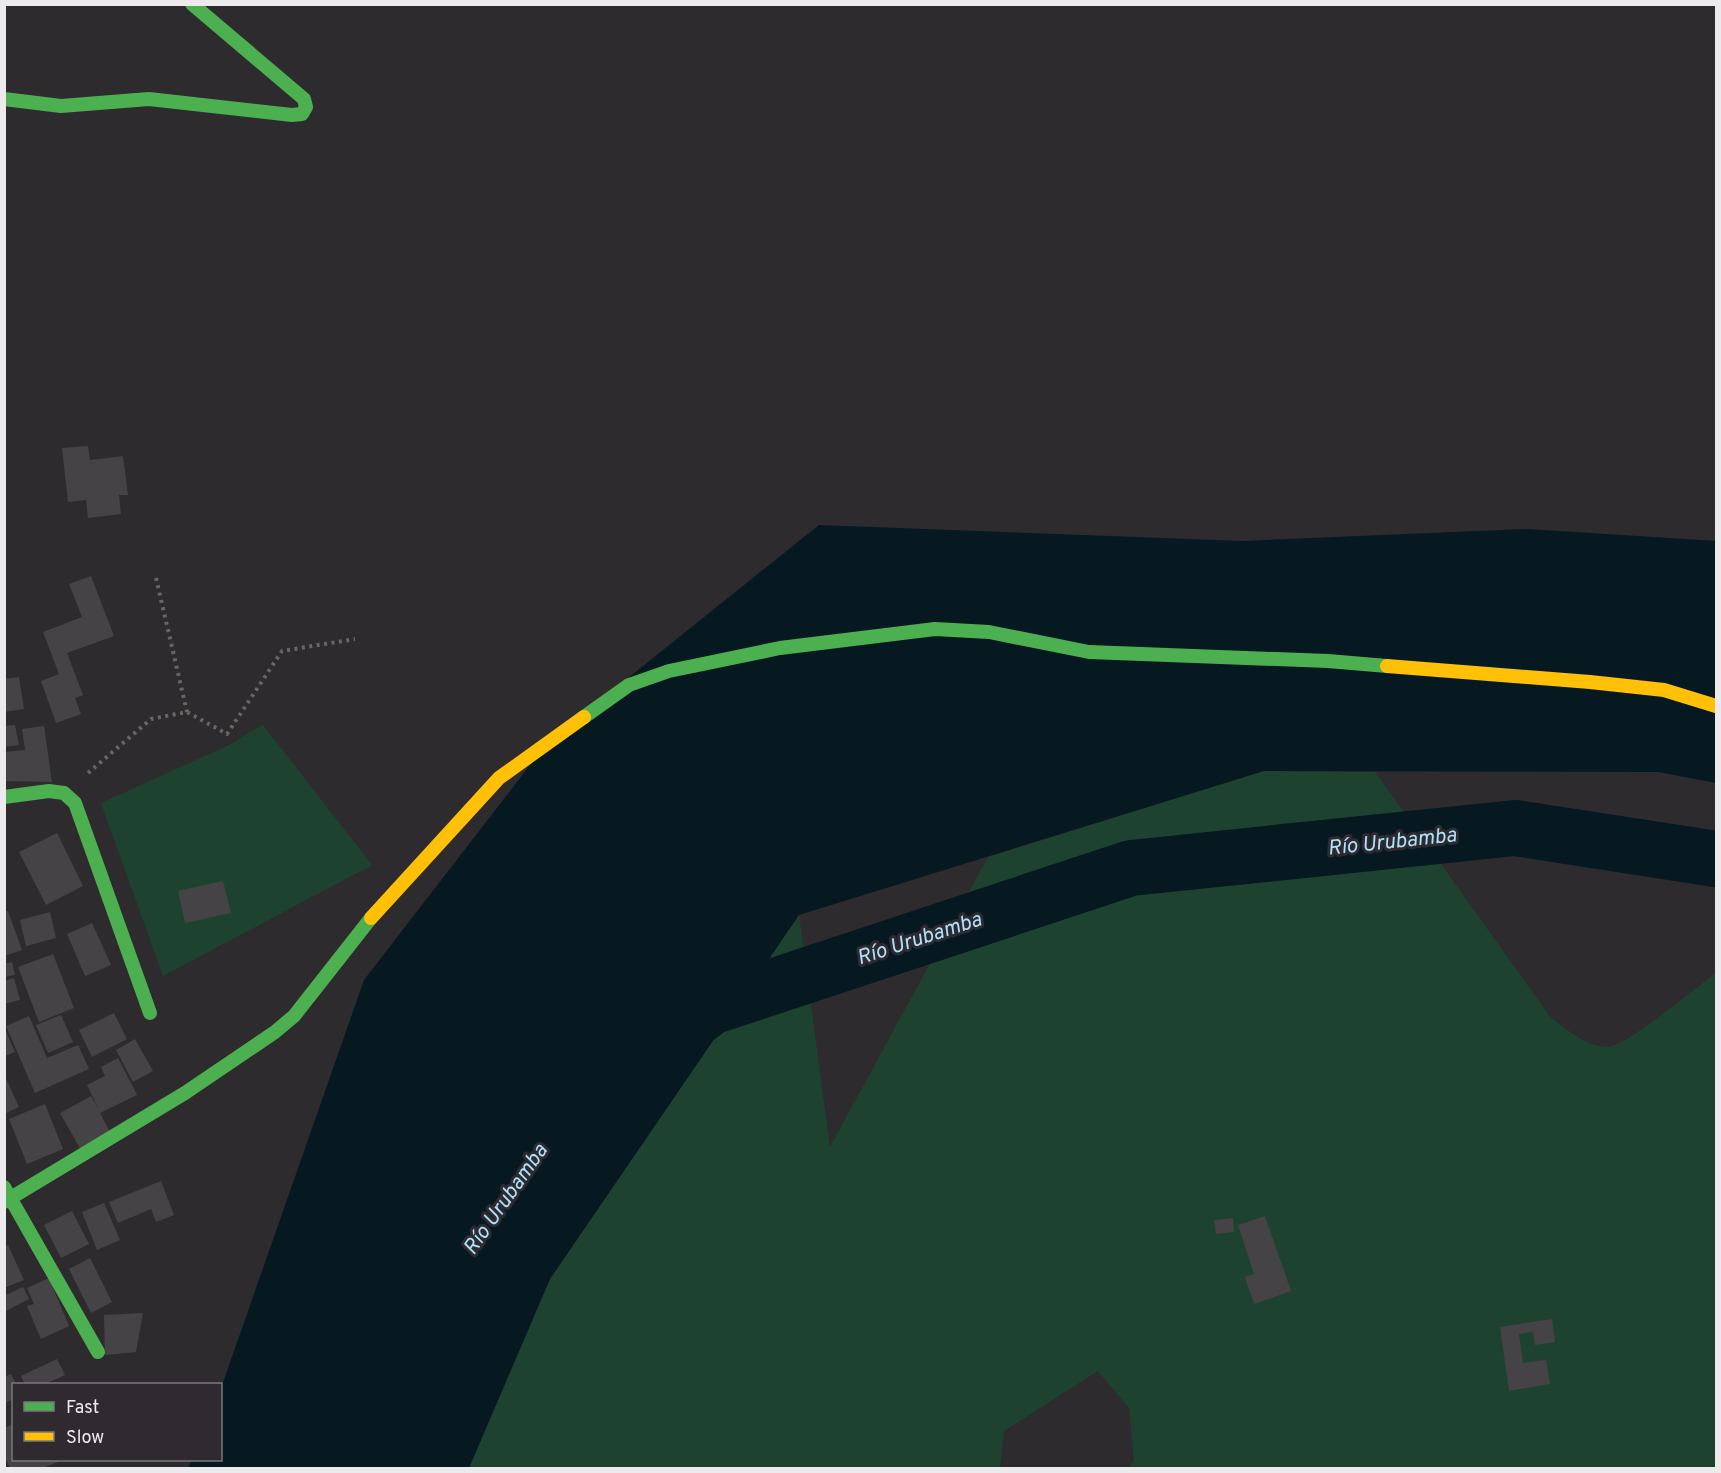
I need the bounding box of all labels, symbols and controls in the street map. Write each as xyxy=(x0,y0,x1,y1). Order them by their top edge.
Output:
water label: Río Urubamba xyxy=(1326,822,1458,863)
water label: Río Urubamba xyxy=(854,907,985,972)
water label: Río Urubamba xyxy=(458,1139,555,1261)
legend xyxy=(12,1383,222,1461)
text: Fast xyxy=(66,1397,99,1420)
text: Slow xyxy=(66,1427,104,1450)

